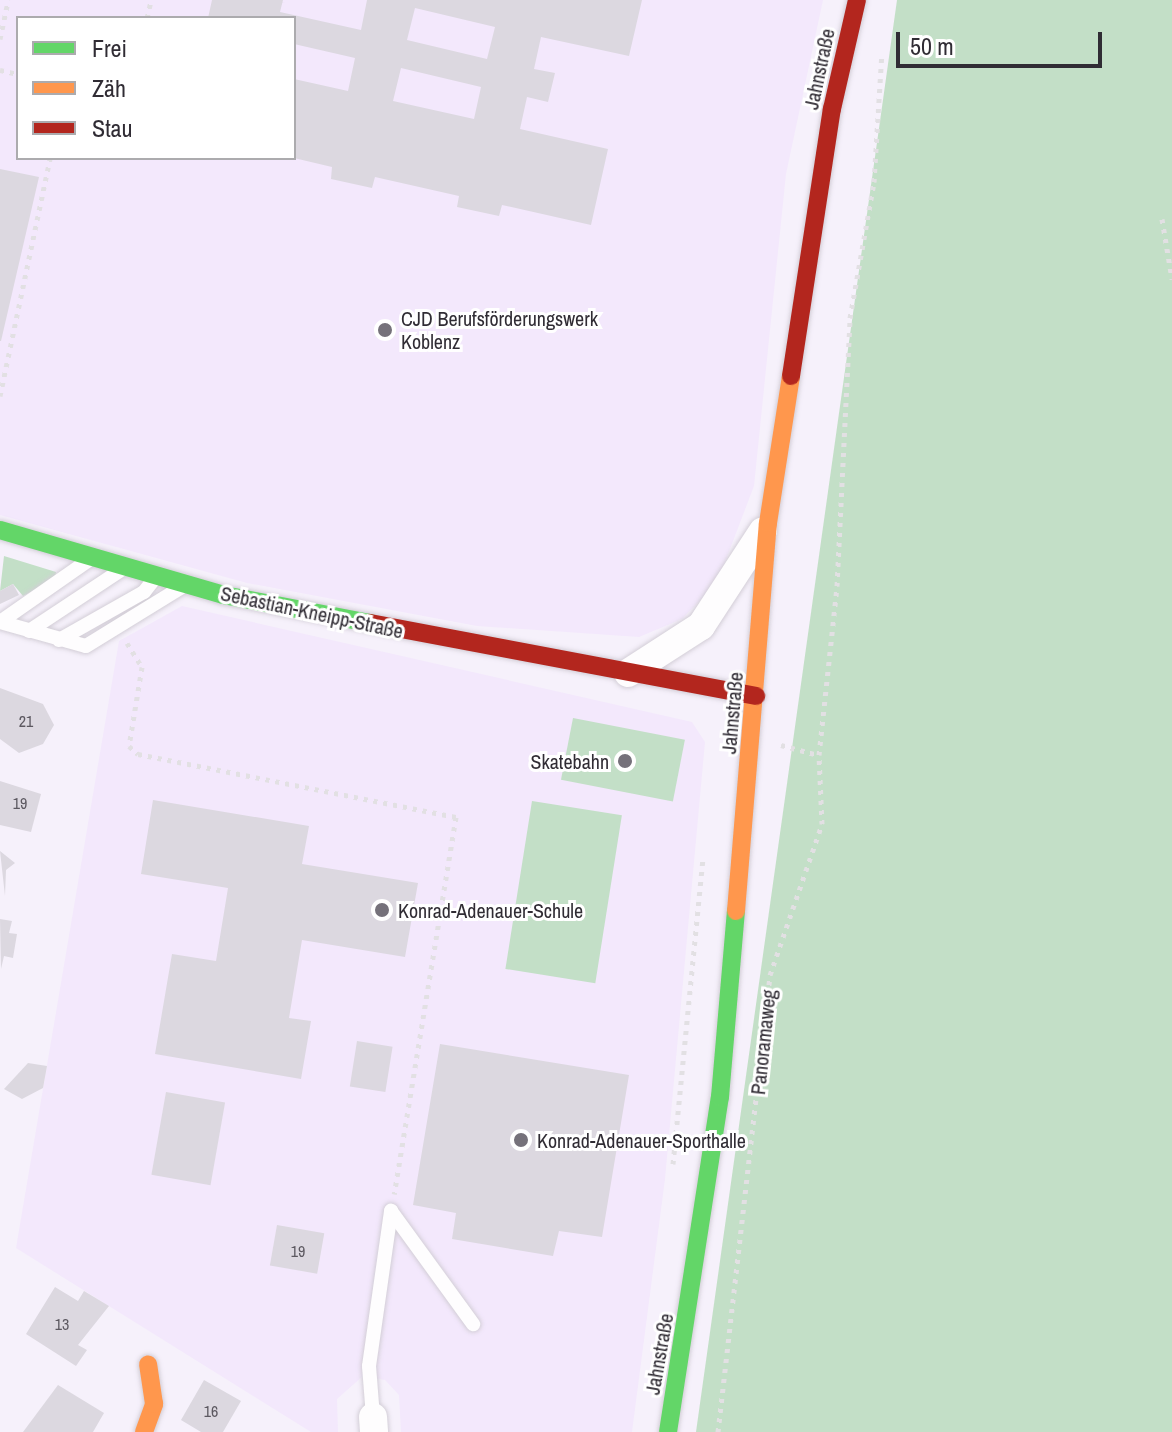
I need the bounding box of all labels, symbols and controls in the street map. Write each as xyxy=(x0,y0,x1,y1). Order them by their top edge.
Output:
legend xyxy=(16,16,296,160)
scale bar xyxy=(900,16,1106,66)
street label: Jahnstraße xyxy=(799,26,839,112)
text: 50 m xyxy=(910,30,954,62)
text: Frei xyxy=(92,32,127,64)
text: Zäh xyxy=(92,72,126,104)
text: Stau xyxy=(92,112,133,144)
place label: CJD Berufsförderungswerk Koblenz xyxy=(401,306,598,353)
marker: CJD Berufsförderungswerk Koblenz xyxy=(376,321,394,339)
street label: Sebastian-Kneipp-Straße xyxy=(219,581,405,643)
street label: Jahnstraße xyxy=(716,671,748,755)
house number: 21 xyxy=(19,711,33,731)
place label: Skatebahn xyxy=(531,749,609,773)
marker: Skatebahn xyxy=(616,752,634,770)
house number: 19 xyxy=(13,793,27,813)
place label: Konrad-Adenauer-Schule xyxy=(398,898,583,922)
marker: Konrad-Adenauer-Schule xyxy=(373,901,391,919)
street label: Panoramaweg xyxy=(746,988,780,1096)
place label: Konrad-Adenauer-Sporthalle xyxy=(537,1128,746,1152)
marker: Konrad-Adenauer-Sporthalle xyxy=(512,1131,530,1149)
house number: 19 xyxy=(291,1241,305,1261)
street label: Jahnstraße xyxy=(640,1312,678,1396)
house number: 13 xyxy=(55,1314,69,1334)
house number: 16 xyxy=(204,1401,218,1421)

